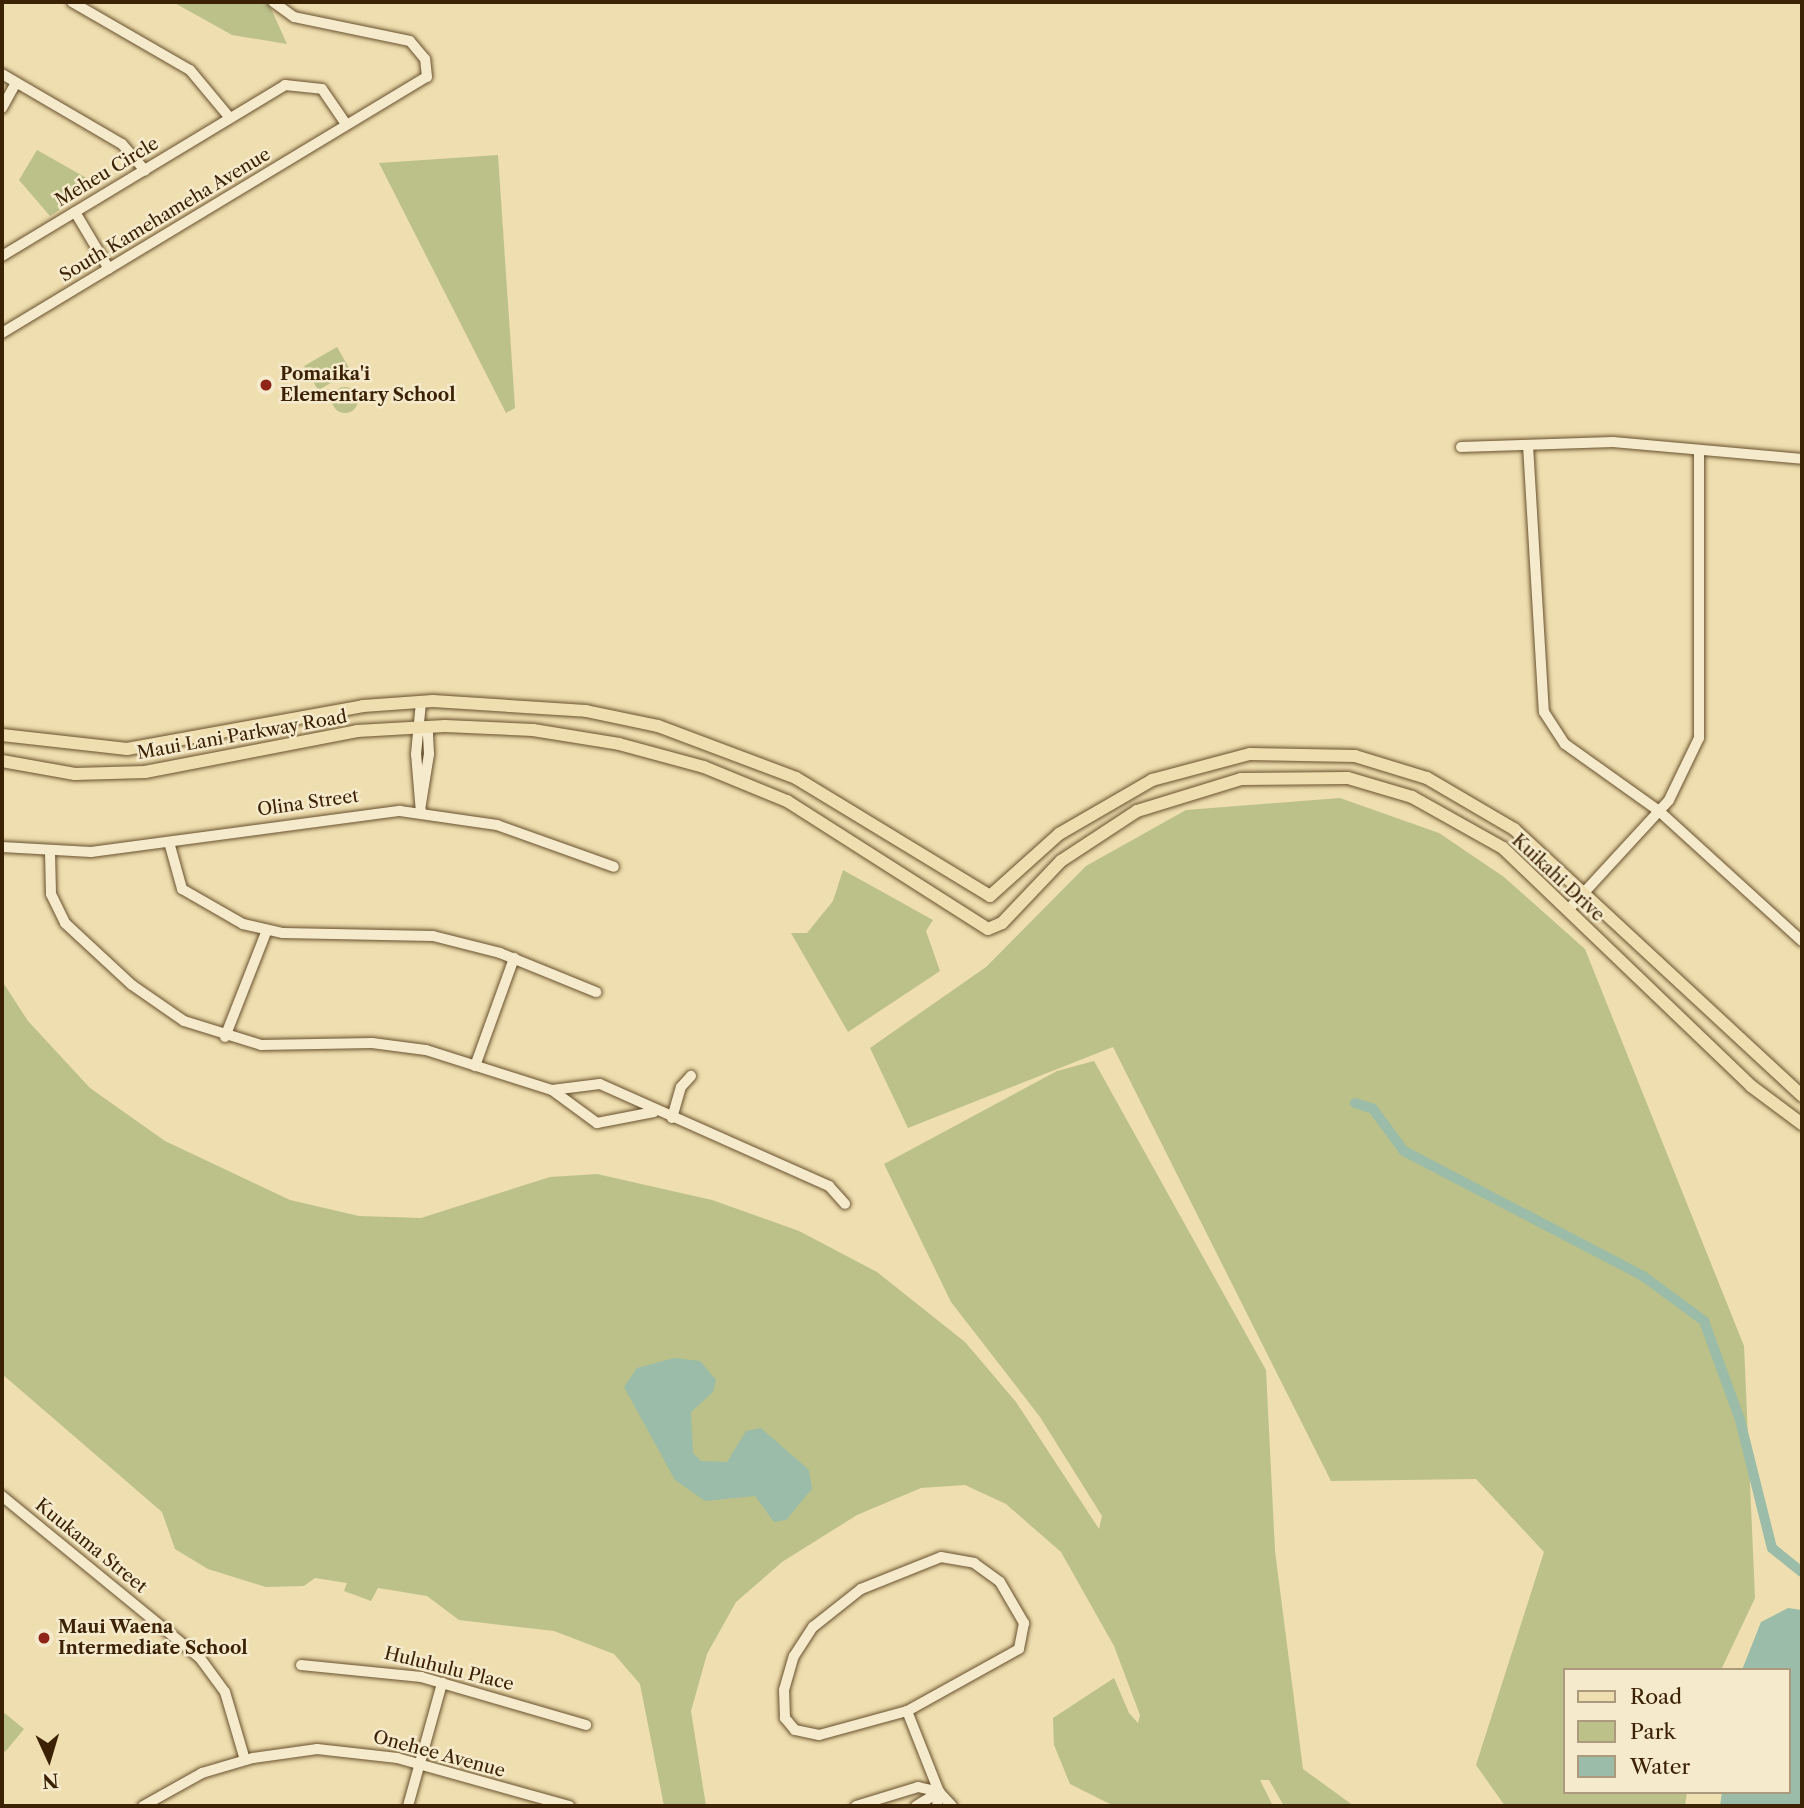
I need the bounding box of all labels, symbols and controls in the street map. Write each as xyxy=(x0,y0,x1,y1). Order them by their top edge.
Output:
street label: Meheu Circle xyxy=(51,133,163,211)
street label: South Kamehameha Avenue xyxy=(55,143,275,287)
place label: Pomaika'i Elementary School xyxy=(280,364,456,406)
marker: Pomaika'i Elementary School xyxy=(258,377,274,393)
street label: Maui Lani Parkway Road xyxy=(135,706,349,764)
street label: Olina Street xyxy=(256,785,360,821)
street label: Kuikahi Drive xyxy=(1507,830,1609,926)
street label: Kuukama Street xyxy=(31,1494,151,1598)
place label: Maui Waena Intermediate School xyxy=(58,1617,248,1660)
marker: Maui Waena Intermediate School xyxy=(36,1630,52,1646)
street label: Huluhulu Place xyxy=(382,1642,516,1696)
legend xyxy=(1562,1668,1790,1794)
text: Road xyxy=(1630,1684,1682,1709)
text: Park xyxy=(1630,1719,1676,1744)
north arrow xyxy=(14,1724,84,1794)
street label: Onehee Avenue xyxy=(370,1726,508,1782)
text: Water xyxy=(1630,1754,1690,1779)
text: N xyxy=(41,1768,60,1792)

